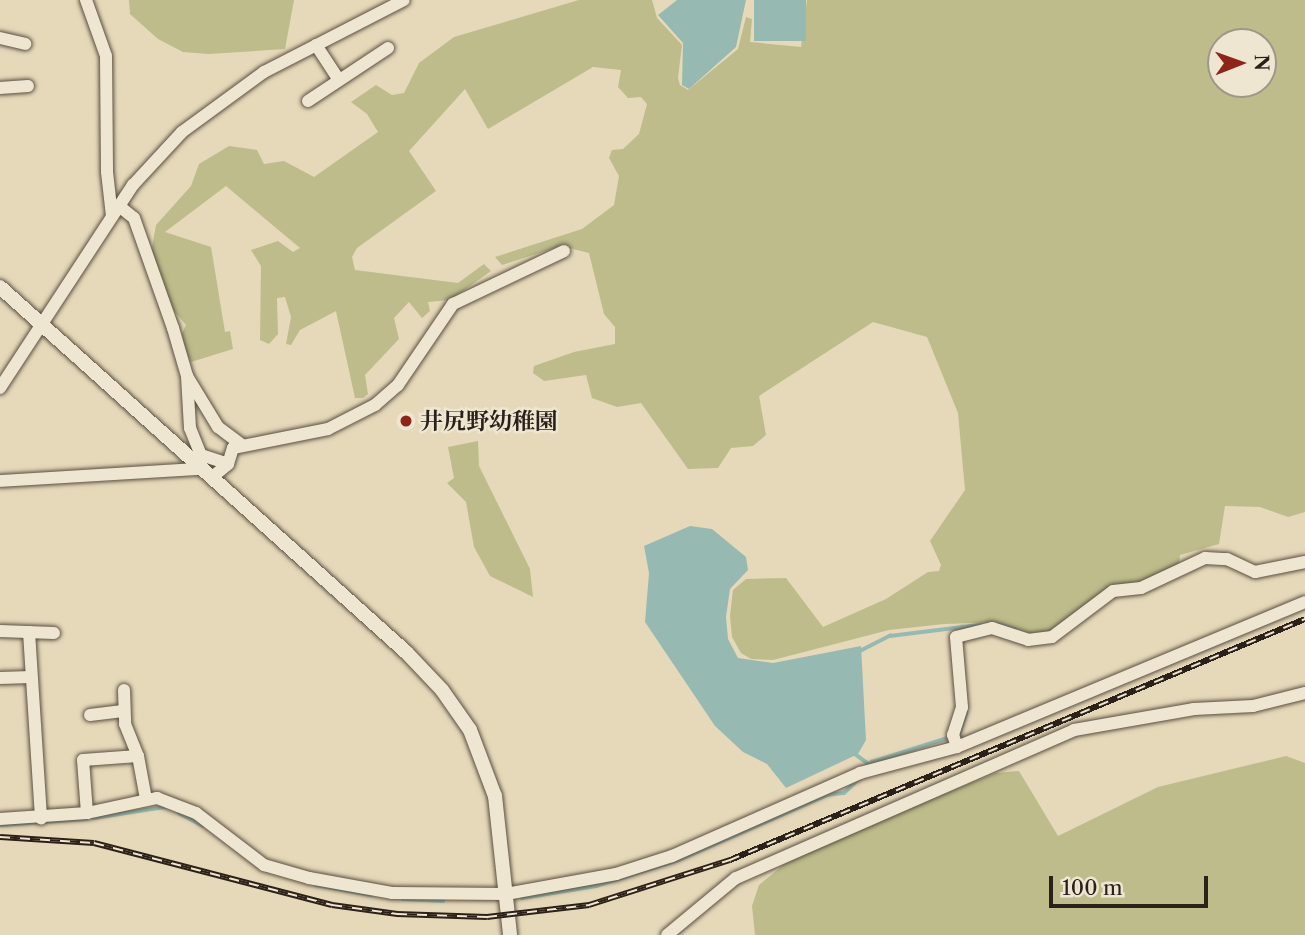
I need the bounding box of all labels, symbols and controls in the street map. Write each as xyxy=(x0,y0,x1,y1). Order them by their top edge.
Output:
north arrow xyxy=(1207,28,1277,98)
text: N xyxy=(1250,54,1273,71)
place label: 井尻野幼稚園 xyxy=(420,407,558,435)
marker: 井尻野幼稚園 xyxy=(398,413,414,429)
scale bar xyxy=(1053,862,1212,906)
text: 100 m xyxy=(1062,875,1123,900)

